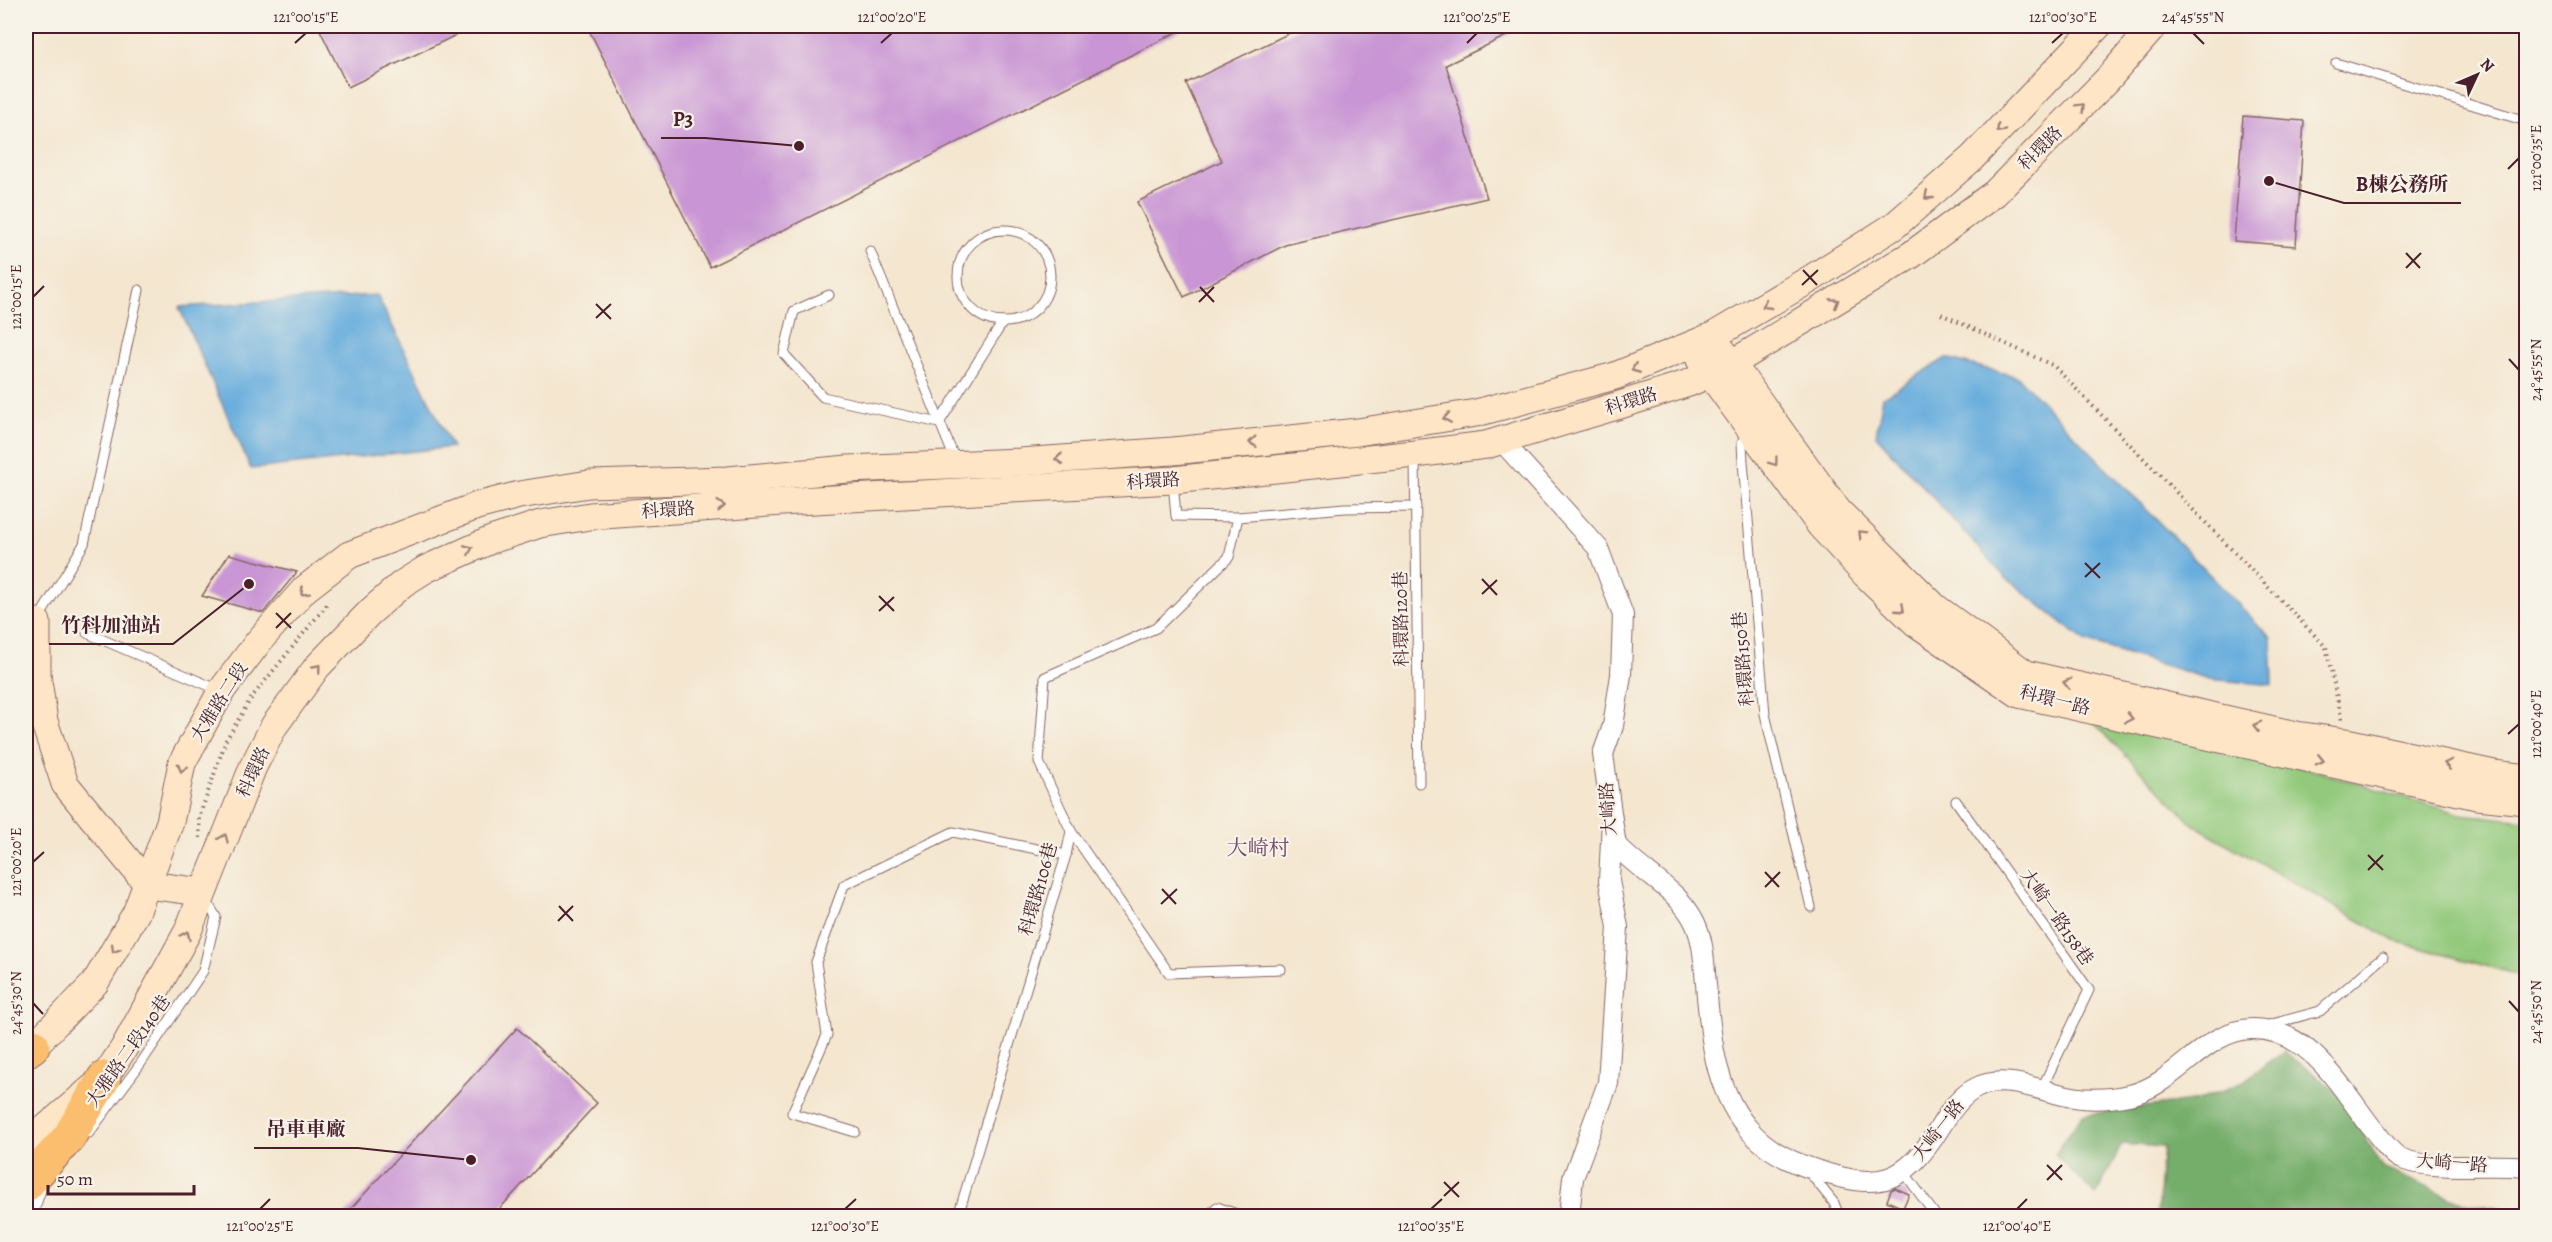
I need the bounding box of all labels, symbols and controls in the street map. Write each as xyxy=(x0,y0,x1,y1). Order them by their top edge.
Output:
text: 121°00'15"E xyxy=(273,7,339,27)
text: 121°00'20"E xyxy=(857,7,927,27)
text: 121°00'25"E xyxy=(1443,7,1511,27)
text: 121°00'30"E xyxy=(2029,7,2097,27)
text: 24°45'55"N xyxy=(2162,7,2224,27)
north arrow xyxy=(2447,45,2507,105)
text: N xyxy=(2475,53,2499,77)
callout: P3 xyxy=(661,100,705,138)
one-way arrow xyxy=(2073,103,2084,114)
text: P3 xyxy=(673,106,693,133)
street label: 科環路 xyxy=(2012,120,2068,176)
one-way arrow xyxy=(1996,122,2007,132)
text: 121°00'35"E xyxy=(2526,125,2546,191)
callout: B棟公務所 xyxy=(2344,165,2461,203)
text: B棟公務所 xyxy=(2356,171,2448,198)
one-way arrow xyxy=(1924,189,1935,200)
text: 121°00'15"E xyxy=(6,264,26,330)
one-way arrow xyxy=(1762,297,1772,309)
one-way arrow xyxy=(1829,297,1839,309)
text: 24°45'55"N xyxy=(2526,339,2546,401)
one-way arrow xyxy=(1630,362,1641,374)
street label: 科環路 xyxy=(1602,382,1660,420)
one-way arrow xyxy=(1442,411,1452,424)
one-way arrow xyxy=(1249,435,1258,448)
one-way arrow xyxy=(1055,452,1064,465)
one-way arrow xyxy=(1767,455,1778,466)
street label: 科環路 xyxy=(1125,467,1181,495)
street label: 科環路 xyxy=(640,496,696,524)
one-way arrow xyxy=(717,500,726,513)
one-way arrow xyxy=(1858,531,1869,542)
one-way arrow xyxy=(462,544,473,556)
street label: 科環路120巷 xyxy=(1388,571,1414,667)
one-way arrow xyxy=(300,585,311,595)
one-way arrow xyxy=(1895,602,1905,613)
callout: 竹科加油站 xyxy=(49,606,173,644)
street label: 科環路150巷 xyxy=(1727,610,1759,708)
text: 竹科加油站 xyxy=(61,612,161,639)
street label: 大雅路二段 xyxy=(185,657,253,747)
one-way arrow xyxy=(309,664,320,675)
one-way arrow xyxy=(2062,677,2072,690)
street label: 科環一路 xyxy=(2017,680,2093,720)
text: 121°00'40"E xyxy=(2526,690,2546,758)
one-way arrow xyxy=(2124,710,2134,723)
one-way arrow xyxy=(2252,721,2262,734)
street label: 科環路 xyxy=(231,742,275,802)
one-way arrow xyxy=(2314,752,2324,765)
one-way arrow xyxy=(2443,759,2453,772)
one-way arrow xyxy=(177,762,189,773)
street label: 大崎路 xyxy=(1594,781,1622,837)
text: 121°00'20"E xyxy=(6,827,26,897)
one-way arrow xyxy=(217,833,229,844)
district label: 大崎村 xyxy=(1227,834,1290,862)
street label: 科環路106巷 xyxy=(1013,840,1063,938)
street label: 大崎一路158巷 xyxy=(2015,864,2099,970)
one-way arrow xyxy=(178,930,190,941)
one-way arrow xyxy=(110,943,122,953)
text: 24°45'30"N xyxy=(6,971,26,1035)
text: 24°45'50"N xyxy=(2526,980,2546,1044)
street label: 大雅路二段140巷 xyxy=(80,990,176,1112)
street label: 大崎一路 xyxy=(1906,1094,1970,1166)
callout: 吊車車廠 xyxy=(254,1110,358,1148)
text: 吊車車廠 xyxy=(266,1116,346,1143)
street label: 大崎一路 xyxy=(2415,1149,2489,1177)
scale bar xyxy=(48,1158,194,1196)
text: 50 m xyxy=(57,1167,93,1191)
text: 121°00'25"E xyxy=(226,1216,294,1236)
text: 121°00'30"E xyxy=(811,1216,879,1236)
text: 121°00'35"E xyxy=(1398,1216,1464,1236)
text: 121°00'40"E xyxy=(1983,1216,2051,1236)

